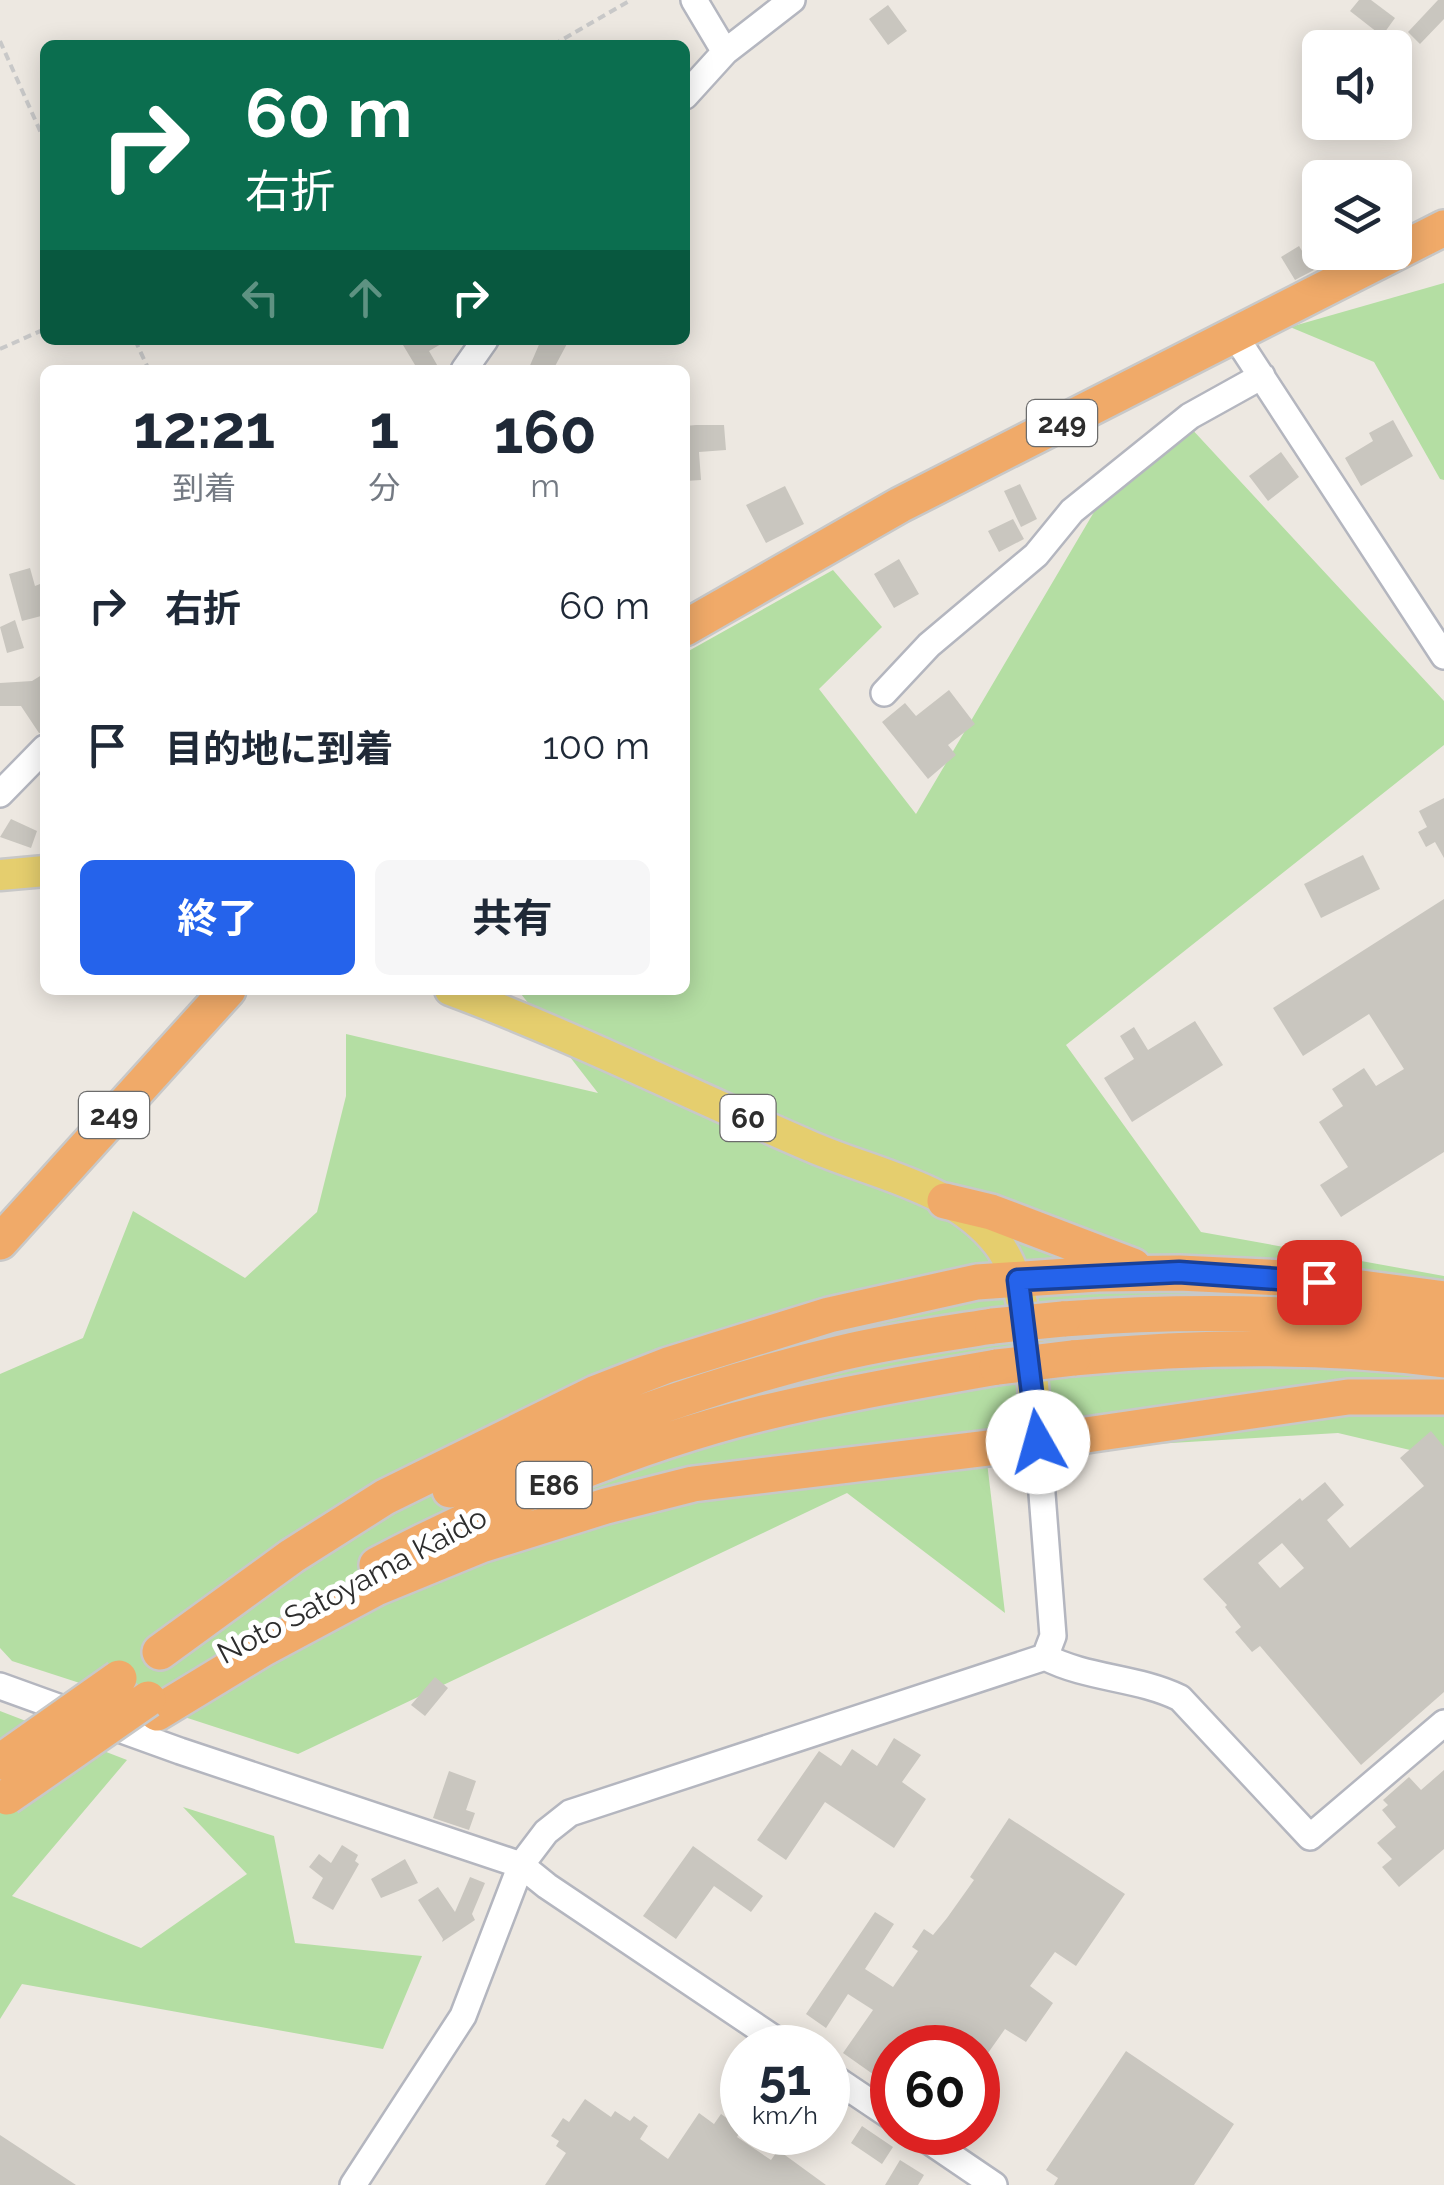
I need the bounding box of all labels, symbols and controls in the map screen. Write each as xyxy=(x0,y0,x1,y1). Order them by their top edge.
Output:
map controls xyxy=(1302,30,1412,270)
button: sound xyxy=(1302,30,1412,140)
text: 60 m xyxy=(245,71,412,153)
icon: right xyxy=(80,80,210,210)
button: layers xyxy=(1302,160,1412,270)
text: 右折 xyxy=(245,165,335,218)
icon: left xyxy=(233,270,288,325)
icon: ahead xyxy=(338,270,393,325)
icon: right xyxy=(443,270,498,325)
text: 12:21 xyxy=(133,392,275,462)
text: 1 xyxy=(370,392,399,462)
text: 160 xyxy=(494,397,597,467)
road number: 249 xyxy=(1027,400,1097,446)
text: m xyxy=(530,467,560,504)
text: 到着 xyxy=(172,469,236,506)
text: 分 xyxy=(368,469,400,506)
icon: right xyxy=(80,578,135,633)
text: 60 m xyxy=(559,583,650,628)
text: 右折 xyxy=(165,586,241,631)
icon: arrive xyxy=(80,718,135,773)
text: 100 m xyxy=(543,723,650,768)
text: 目的地に到着 xyxy=(165,726,393,771)
button: 終了 xyxy=(80,860,355,975)
button: 共有 xyxy=(375,860,650,975)
road number: 249 xyxy=(79,1092,149,1138)
road number: 60 xyxy=(720,1095,776,1141)
pin xyxy=(1277,1240,1362,1325)
icon: arrive xyxy=(1292,1255,1347,1310)
position arrow xyxy=(986,1390,1090,1494)
road number: E86 xyxy=(516,1462,592,1508)
street label: Noto Satoyama Kaido xyxy=(211,1499,493,1671)
speed limit sign: 60 xyxy=(870,2025,1000,2155)
text: 51 xyxy=(759,2048,811,2107)
text: km/h xyxy=(752,2100,818,2130)

